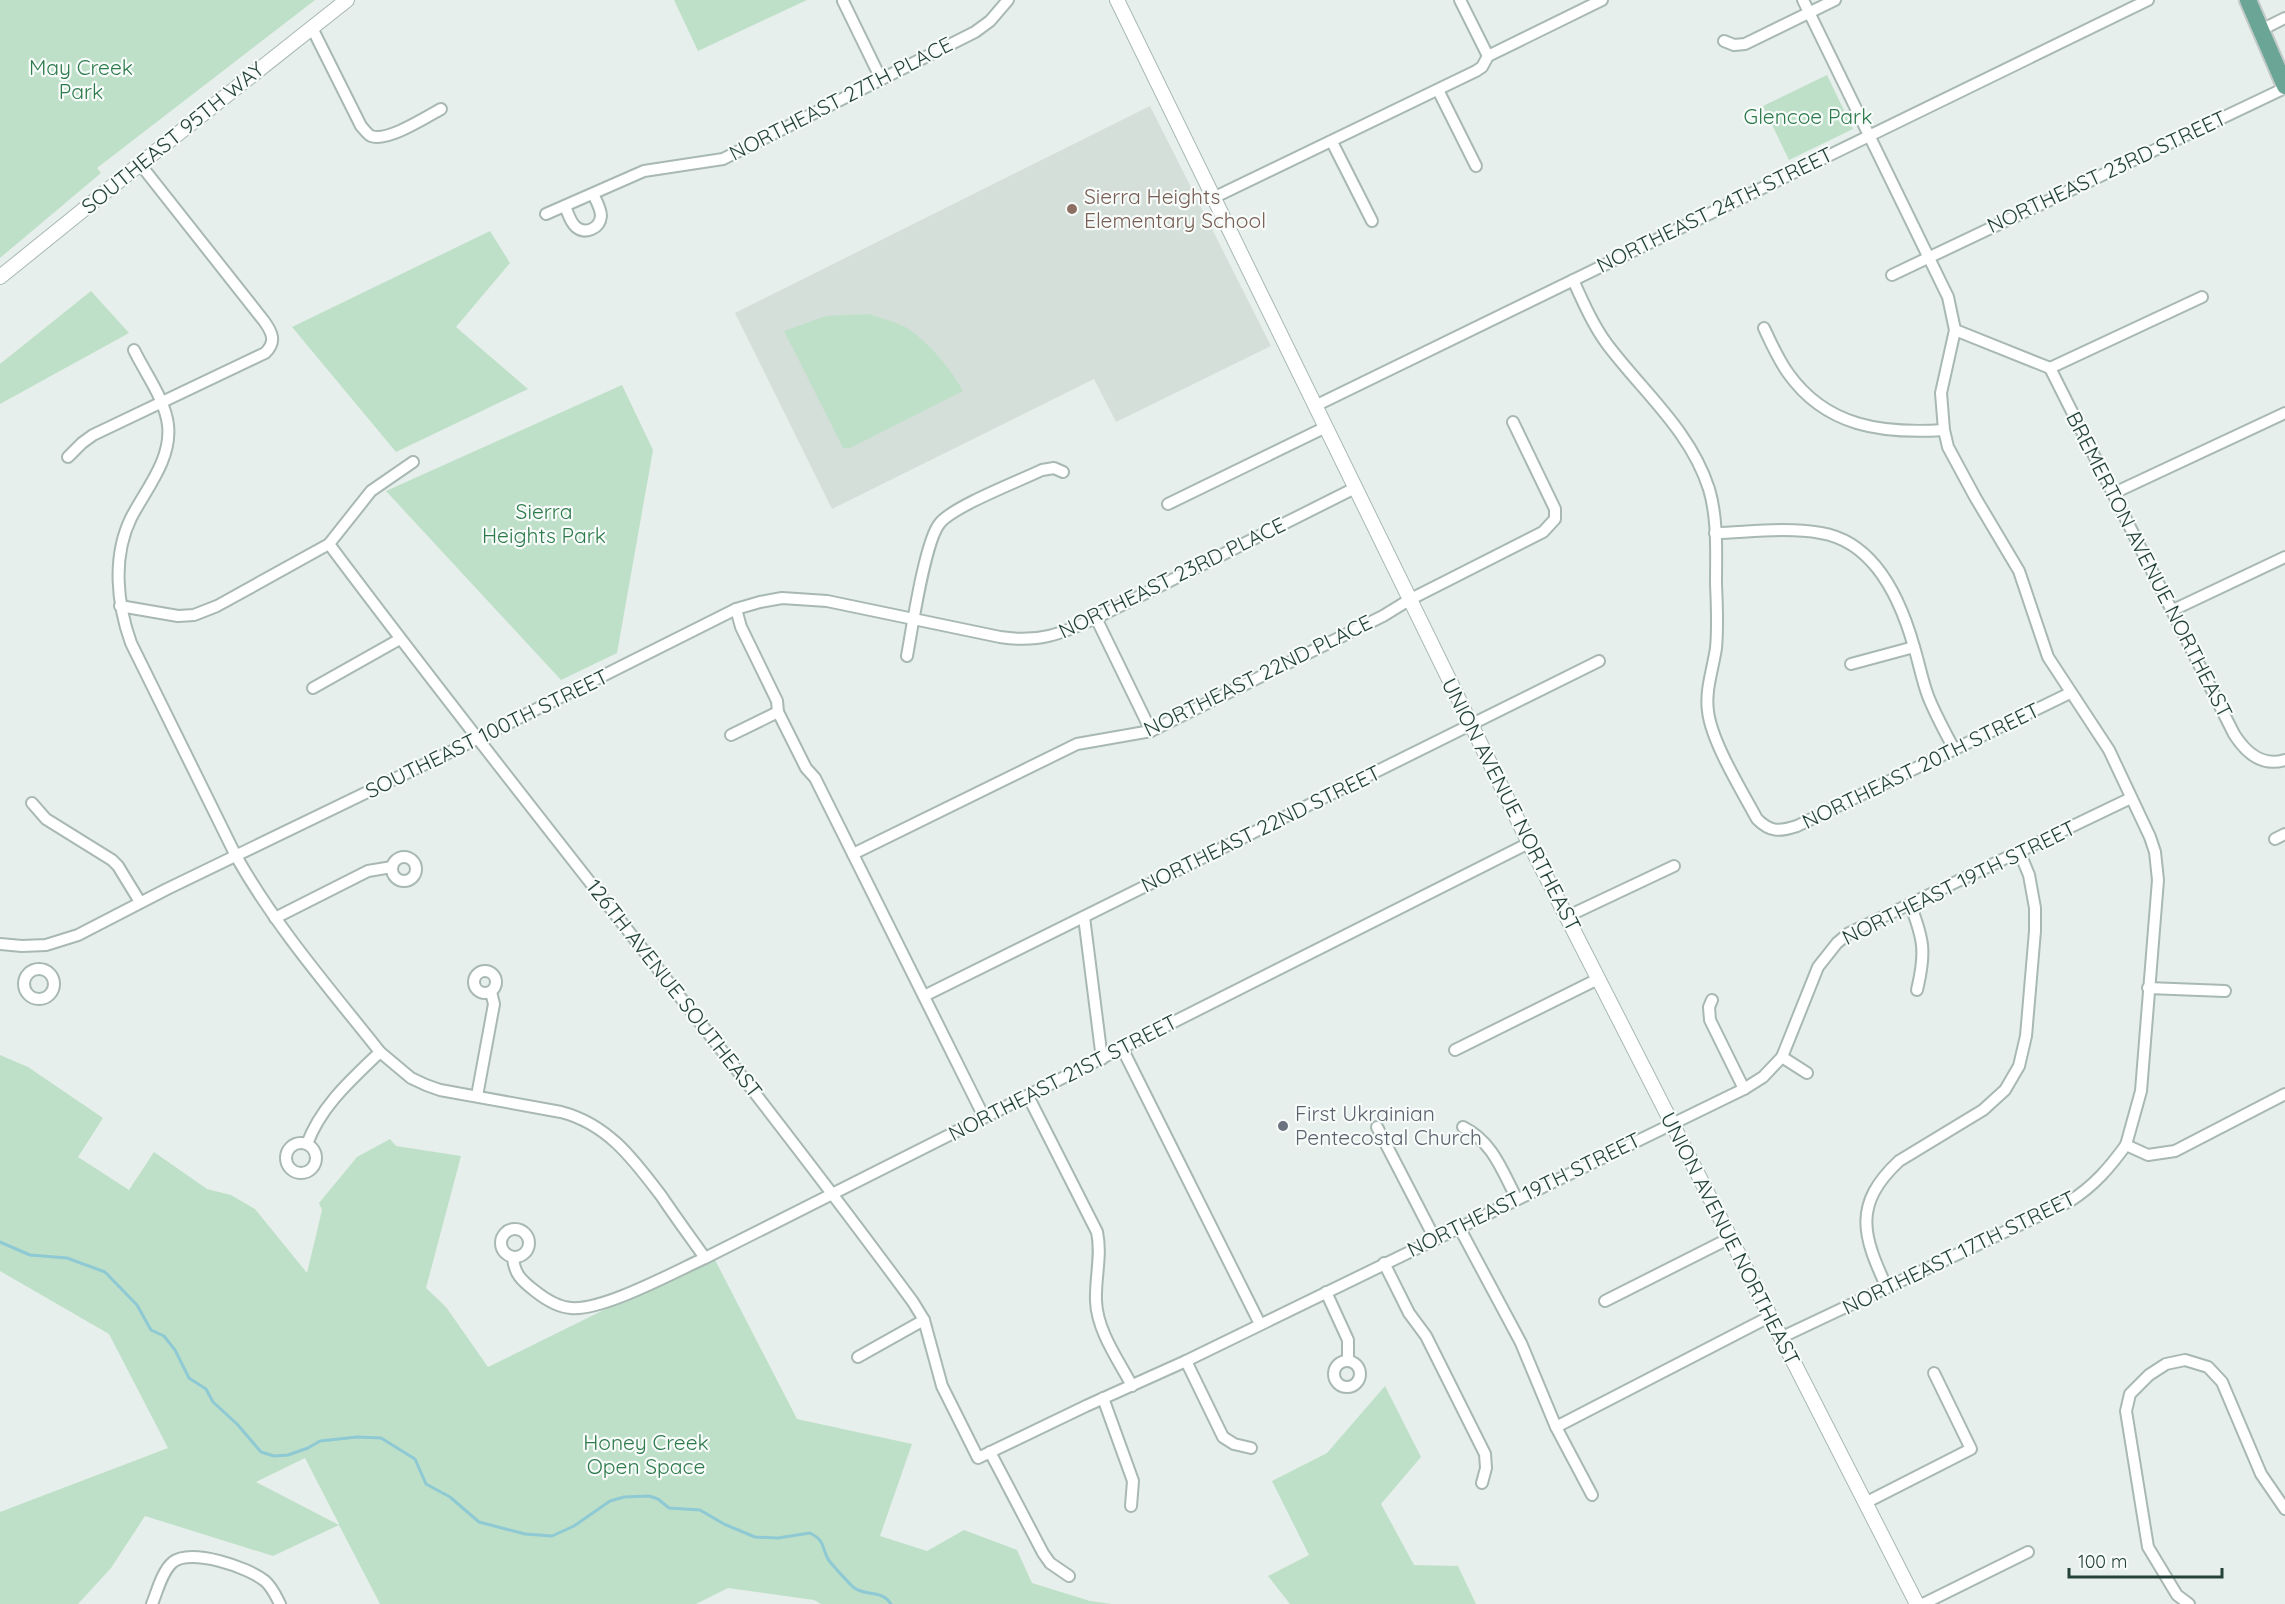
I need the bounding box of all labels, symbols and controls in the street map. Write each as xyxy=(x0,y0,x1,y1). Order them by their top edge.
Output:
street label: NORTHEAST 27TH PLACE xyxy=(725,30,957,166)
park label: May Creek Park xyxy=(29,54,133,104)
street label: SOUTHEAST 95TH WAY xyxy=(76,55,269,219)
park label: Glencoe Park xyxy=(1744,103,1872,129)
street label: NORTHEAST 23RD STREET xyxy=(1983,104,2230,238)
street label: NORTHEAST 24TH STREET xyxy=(1592,140,1837,278)
place label: Sierra Heights Elementary School xyxy=(1084,183,1266,233)
marker: Sierra Heights Elementary School xyxy=(1065,202,1079,216)
street label: BREMERTON AVENUE NORTHEAST xyxy=(2061,407,2239,722)
park label: Sierra Heights Park xyxy=(482,498,606,548)
street label: NORTHEAST 23RD PLACE xyxy=(1054,511,1289,643)
street label: NORTHEAST 22ND PLACE xyxy=(1139,608,1376,742)
street label: SOUTHEAST 100TH STREET xyxy=(361,663,612,803)
street label: UNION AVENUE NORTHEAST xyxy=(1437,673,1587,936)
street label: NORTHEAST 20TH STREET xyxy=(1798,696,2044,834)
street label: NORTHEAST 22ND STREET xyxy=(1137,759,1385,897)
street label: NORTHEAST 19TH STREET xyxy=(1837,814,2080,950)
street label: 126TH AVENUE SOUTHEAST xyxy=(581,874,768,1103)
street label: NORTHEAST 21ST STREET xyxy=(944,1008,1181,1146)
place label: First Ukrainian Pentecostal Church xyxy=(1295,1100,1482,1150)
street label: UNION AVENUE NORTHEAST xyxy=(1656,1107,1806,1370)
marker: First Ukrainian Pentecostal Church xyxy=(1276,1119,1290,1133)
street label: NORTHEAST 19TH STREET xyxy=(1402,1126,1645,1262)
street label: NORTHEAST 17TH STREET xyxy=(1838,1184,2079,1320)
park label: Honey Creek Open Space xyxy=(583,1429,709,1479)
scale bar xyxy=(2069,1541,2222,1579)
text: 100 m xyxy=(2078,1550,2127,1573)

